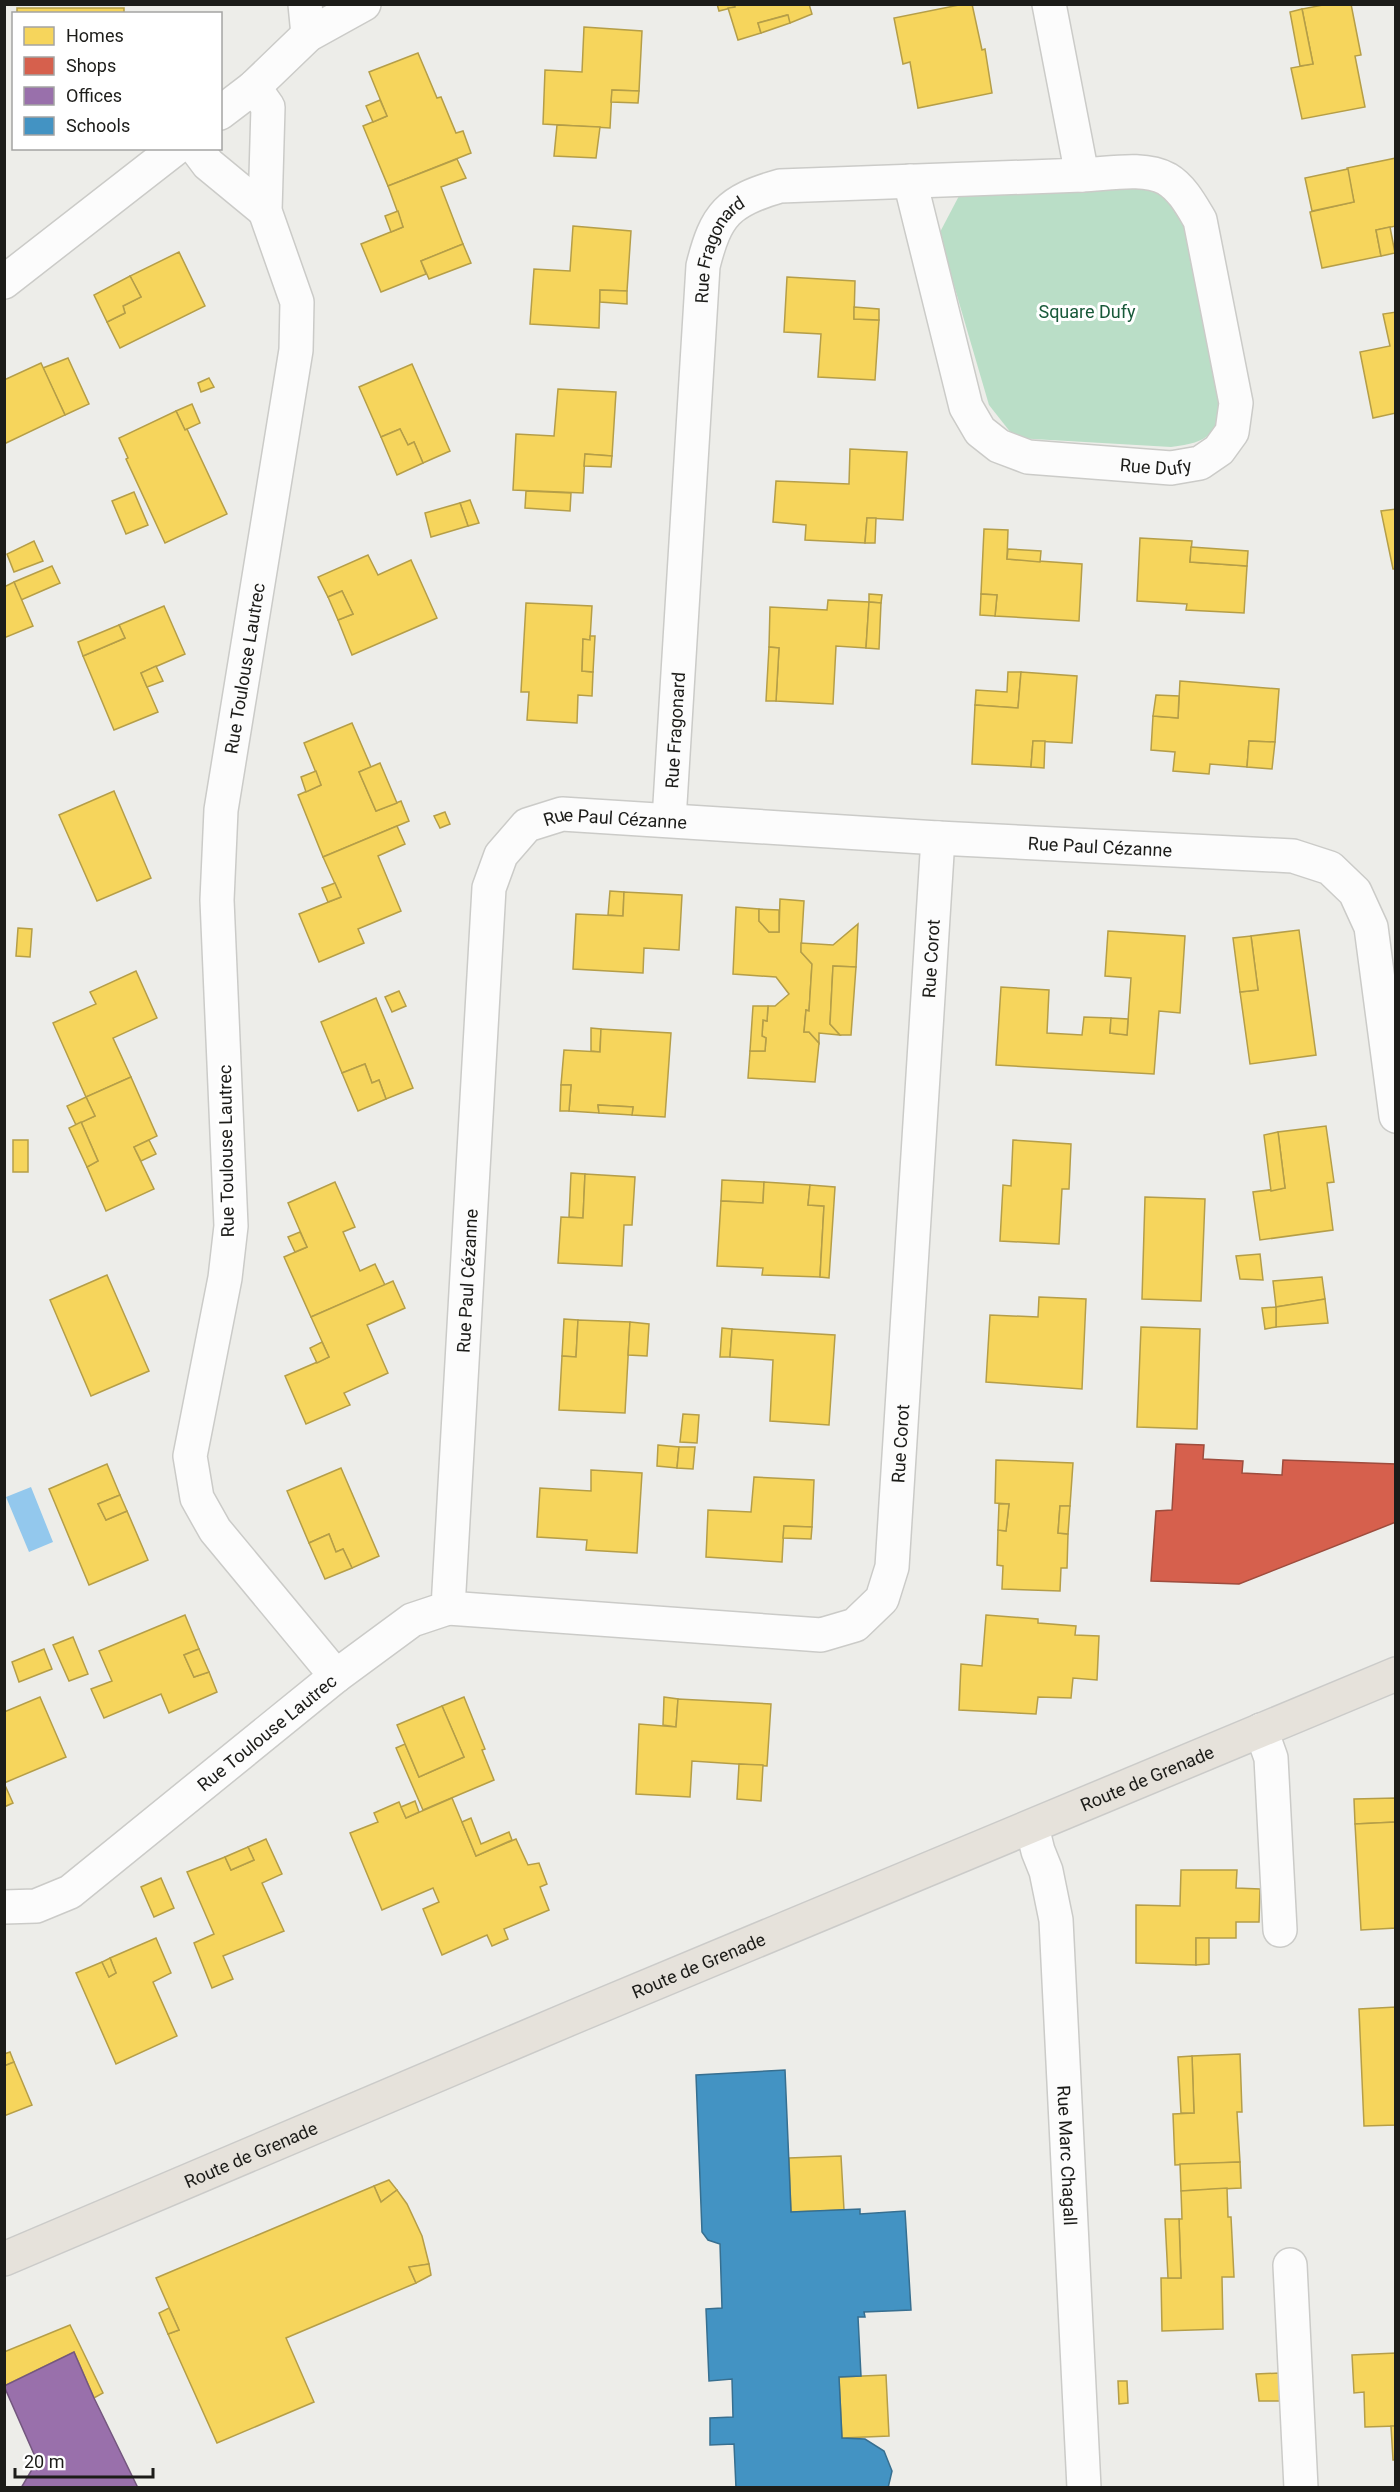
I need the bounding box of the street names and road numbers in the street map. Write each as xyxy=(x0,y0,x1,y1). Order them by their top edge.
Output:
street label: Rue Fragonard xyxy=(690,191,748,304)
street label: Rue Dufy xyxy=(1119,454,1193,479)
street label: Rue Toulouse Lautrec xyxy=(220,581,268,755)
street label: Rue Fragonard xyxy=(660,671,689,789)
street label: Rue Paul Cézanne xyxy=(541,803,688,832)
street label: Rue Paul Cézanne xyxy=(1027,832,1173,860)
street label: Rue Corot xyxy=(917,918,943,999)
street label: Rue Toulouse Lautrec xyxy=(214,1064,238,1238)
street label: Rue Paul Cézanne xyxy=(452,1208,481,1354)
street label: Rue Corot xyxy=(887,1403,913,1484)
street label: Rue Toulouse Lautrec xyxy=(193,1670,340,1795)
street label: Route de Grenade xyxy=(1077,1741,1217,1815)
street label: Route de Grenade xyxy=(628,1928,768,2002)
street label: Rue Marc Chagall xyxy=(1054,2085,1082,2226)
street label: Route de Grenade xyxy=(181,2117,320,2192)

